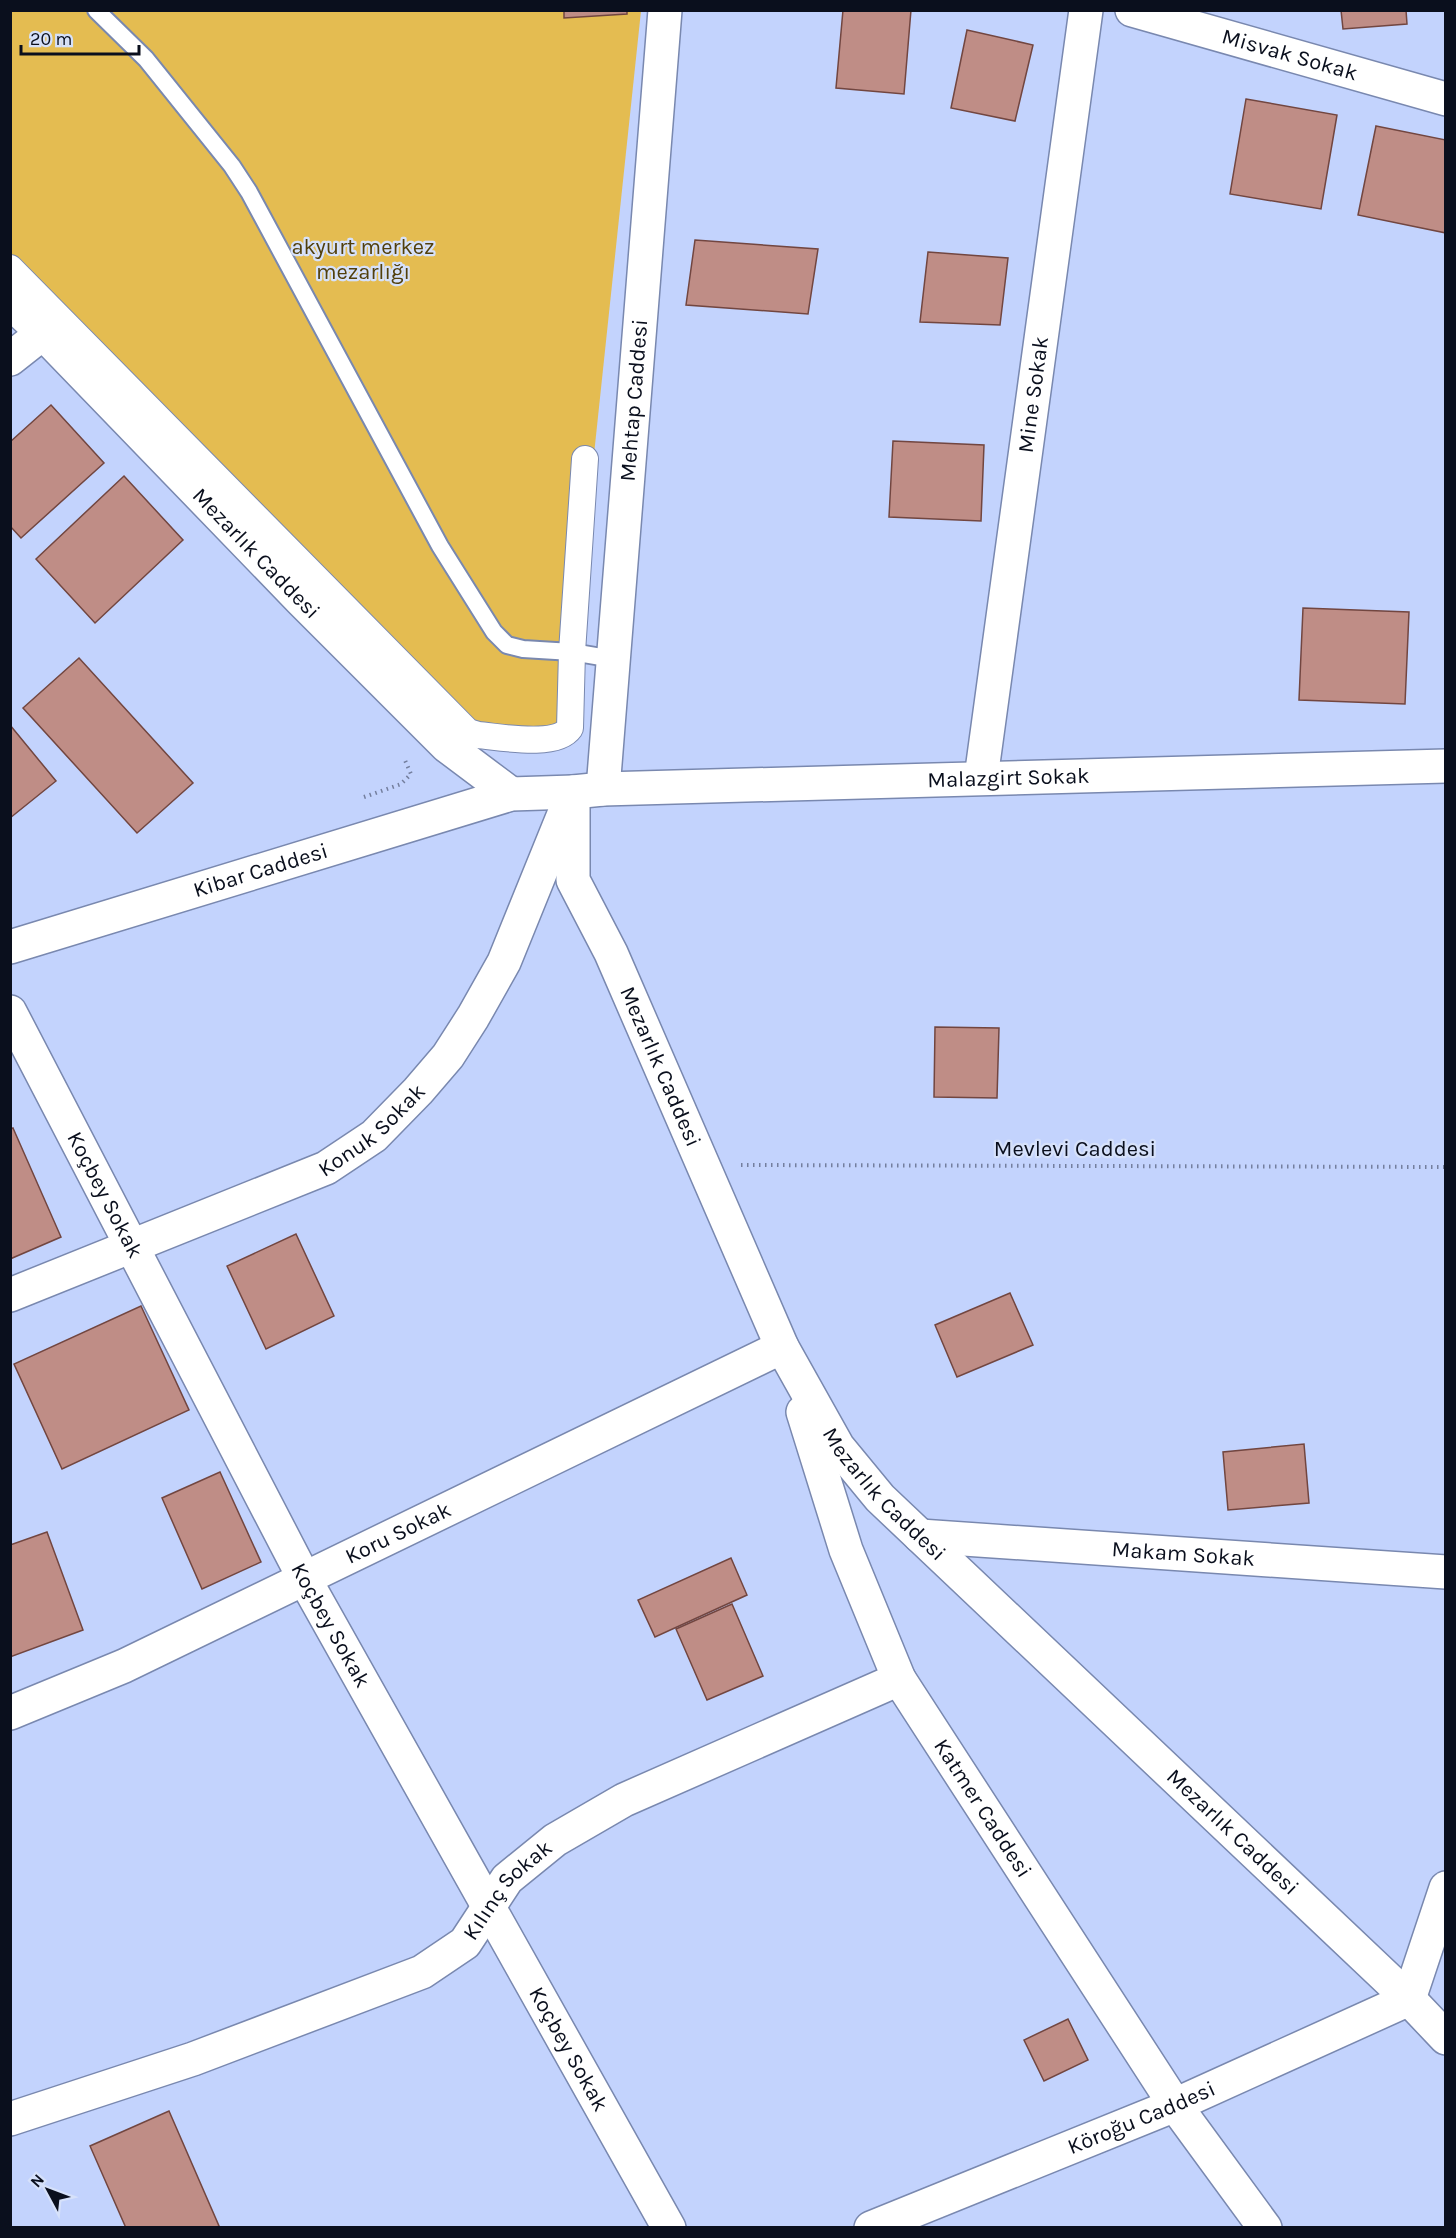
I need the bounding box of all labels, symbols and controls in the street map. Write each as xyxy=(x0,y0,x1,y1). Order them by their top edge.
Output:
scale bar xyxy=(21,18,140,56)
street label: Misvak Sokak xyxy=(1219,23,1361,86)
text: 20 m xyxy=(30,28,72,50)
park label: akyurt merkez mezarlığı xyxy=(291,234,435,285)
street label: Mehtap Caddesi xyxy=(615,318,653,482)
street label: Mine Sokak xyxy=(1013,335,1054,454)
street label: Mezarlık Caddesi xyxy=(187,483,325,624)
street label: Malazgirt Sokak xyxy=(927,763,1090,793)
street label: Kibar Caddesi xyxy=(190,838,331,903)
street label: Mezarlık Caddesi xyxy=(614,983,706,1151)
street label: Konuk Sokak xyxy=(313,1078,431,1182)
street label: Koçbey Sokak xyxy=(61,1127,149,1262)
street label: Mevlevi Caddesi xyxy=(994,1136,1156,1162)
street label: Mezarlık Caddesi xyxy=(817,1423,951,1566)
street label: Koru Sokak xyxy=(341,1496,455,1570)
street label: Makam Sokak xyxy=(1111,1536,1256,1572)
street label: Koçbey Sokak xyxy=(285,1558,376,1692)
street label: Katmer Caddesi xyxy=(928,1734,1037,1882)
street label: Mezarlık Caddesi xyxy=(1161,1763,1304,1901)
street label: Kılınç Sokak xyxy=(458,1835,557,1945)
street label: Koçbey Sokak xyxy=(523,1982,614,2116)
street label: Köroğu Caddesi xyxy=(1064,2075,1219,2160)
north arrow xyxy=(18,2160,78,2220)
text: N xyxy=(26,2170,48,2191)

